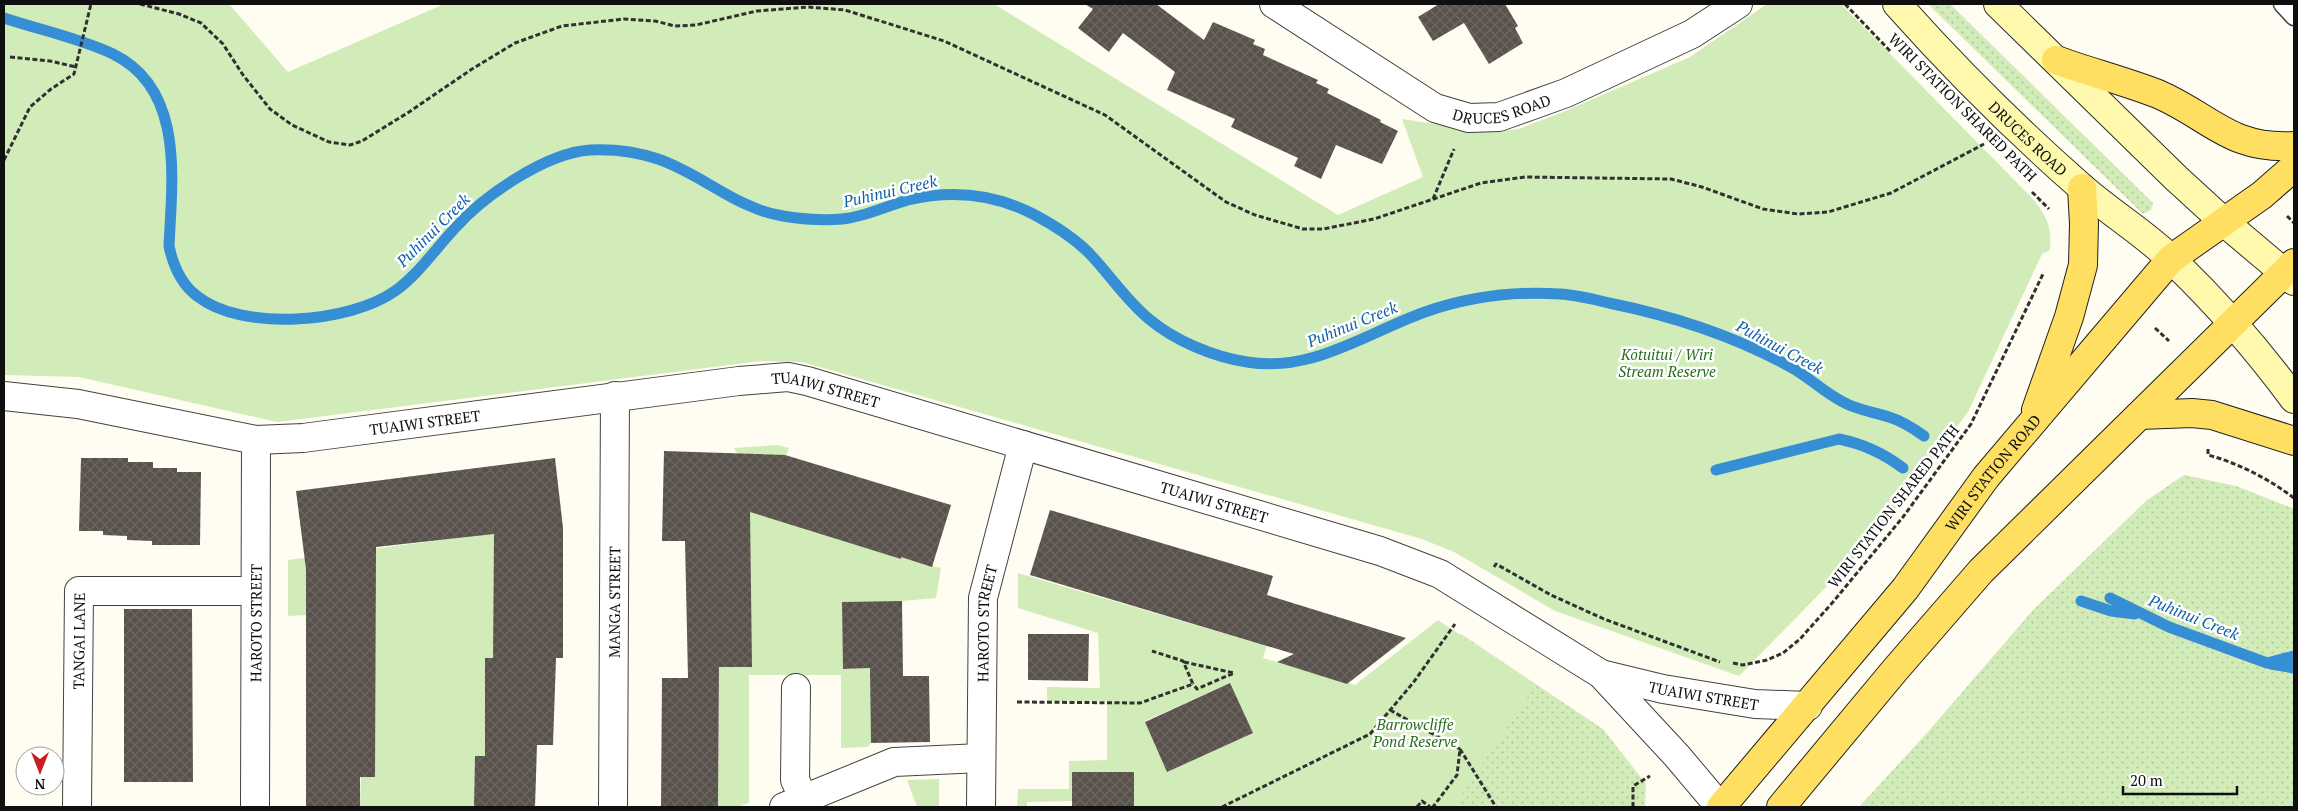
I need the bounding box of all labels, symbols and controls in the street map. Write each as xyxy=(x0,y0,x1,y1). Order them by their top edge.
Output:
street label: WIRI STATION SHARED PATH xyxy=(1884,28,2042,186)
street label: DRUCES ROAD xyxy=(1450,89,1553,129)
street label: DRUCES ROAD xyxy=(1985,97,2072,180)
water label: Puhinui Creek xyxy=(840,169,939,213)
water label: Puhinui Creek xyxy=(391,188,475,272)
water label: Puhinui Creek xyxy=(1303,296,1401,352)
water label: Puhinui Creek xyxy=(1732,314,1828,379)
park label: Kōtuitui / Wiri Stream Reserve xyxy=(1618,344,1716,381)
street label: TUAIWI STREET xyxy=(771,367,882,412)
street label: TUAIWI STREET xyxy=(368,405,481,439)
street label: WIRI STATION ROAD xyxy=(1940,410,2045,535)
street label: WIRI STATION SHARED PATH xyxy=(1823,420,1963,592)
street label: TUAIWI STREET xyxy=(1158,476,1270,527)
street label: MANGA STREET xyxy=(604,546,624,658)
street label: HAROTO STREET xyxy=(972,562,1001,682)
street label: HAROTO STREET xyxy=(245,564,266,682)
water label: Puhinui Creek xyxy=(2145,589,2243,645)
street label: TANGAI LANE xyxy=(68,592,89,690)
street label: TUAIWI STREET xyxy=(1646,676,1760,714)
park label: Barrowcliffe Pond Reserve xyxy=(1372,714,1457,751)
north arrow xyxy=(15,746,65,796)
scale bar xyxy=(2123,764,2237,796)
text: 20 m xyxy=(2130,770,2163,790)
text: N xyxy=(34,775,45,794)

